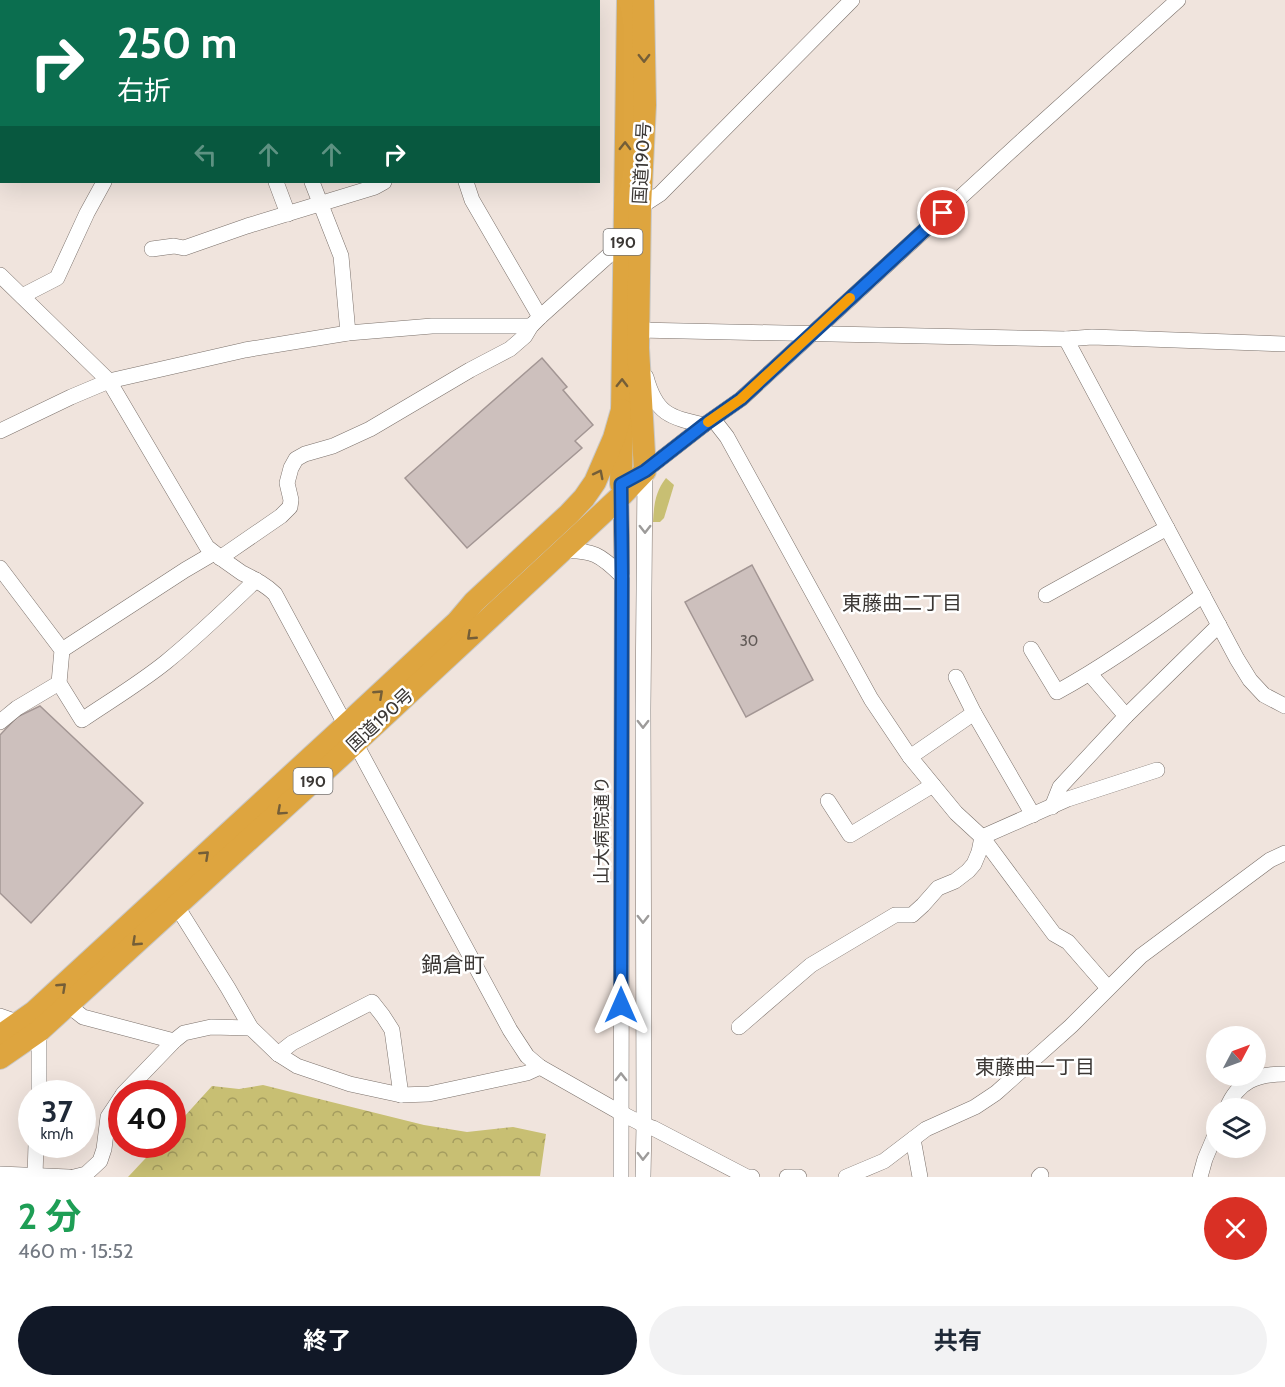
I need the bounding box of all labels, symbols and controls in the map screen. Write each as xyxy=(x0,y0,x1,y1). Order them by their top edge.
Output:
text: 250 m xyxy=(117,17,237,69)
icon: right xyxy=(18,24,96,102)
one-way arrow xyxy=(638,54,650,63)
text: 右折 xyxy=(117,74,171,107)
street label: 国道190号 xyxy=(629,121,655,205)
icon: left xyxy=(189,138,222,171)
icon: ahead xyxy=(252,138,285,171)
icon: ahead xyxy=(315,138,348,171)
icon: right xyxy=(378,138,411,171)
one-way arrow xyxy=(619,142,631,151)
pin xyxy=(917,187,968,238)
icon: arrive xyxy=(926,196,959,229)
road number: 190 xyxy=(604,229,642,255)
one-way arrow xyxy=(616,379,628,388)
one-way arrow xyxy=(591,470,603,481)
one-way arrow xyxy=(639,525,651,534)
district label: 東藤曲二丁目 xyxy=(842,591,962,615)
one-way arrow xyxy=(467,629,477,640)
house number: 30 xyxy=(740,632,758,650)
street label: 国道190号 xyxy=(342,684,418,756)
one-way arrow xyxy=(373,690,383,701)
one-way arrow xyxy=(637,720,649,729)
road number: 190 xyxy=(294,768,332,794)
street label: 山大病院通り xyxy=(591,776,613,884)
one-way arrow xyxy=(277,803,288,814)
one-way arrow xyxy=(198,851,209,862)
one-way arrow xyxy=(637,915,649,924)
one-way arrow xyxy=(133,935,143,946)
district label: 鍋倉町 xyxy=(422,952,485,977)
position arrow xyxy=(589,973,653,1037)
one-way arrow xyxy=(55,983,65,994)
north arrow xyxy=(1206,1026,1266,1086)
map controls xyxy=(1206,1026,1266,1158)
district label: 東藤曲一丁目 xyxy=(975,1055,1095,1079)
one-way arrow xyxy=(615,1072,627,1081)
speed limit sign: 40 xyxy=(108,1080,186,1158)
text: 37 xyxy=(41,1093,73,1130)
button: layers xyxy=(1206,1098,1266,1158)
text: km/h xyxy=(41,1125,73,1143)
one-way arrow xyxy=(637,1151,649,1160)
text: 2 分 xyxy=(18,1194,81,1238)
button: close xyxy=(1204,1197,1267,1260)
text: 460 m · 15:52 xyxy=(18,1239,133,1263)
button: 終了 xyxy=(18,1306,637,1375)
button: 共有 xyxy=(649,1306,1267,1375)

